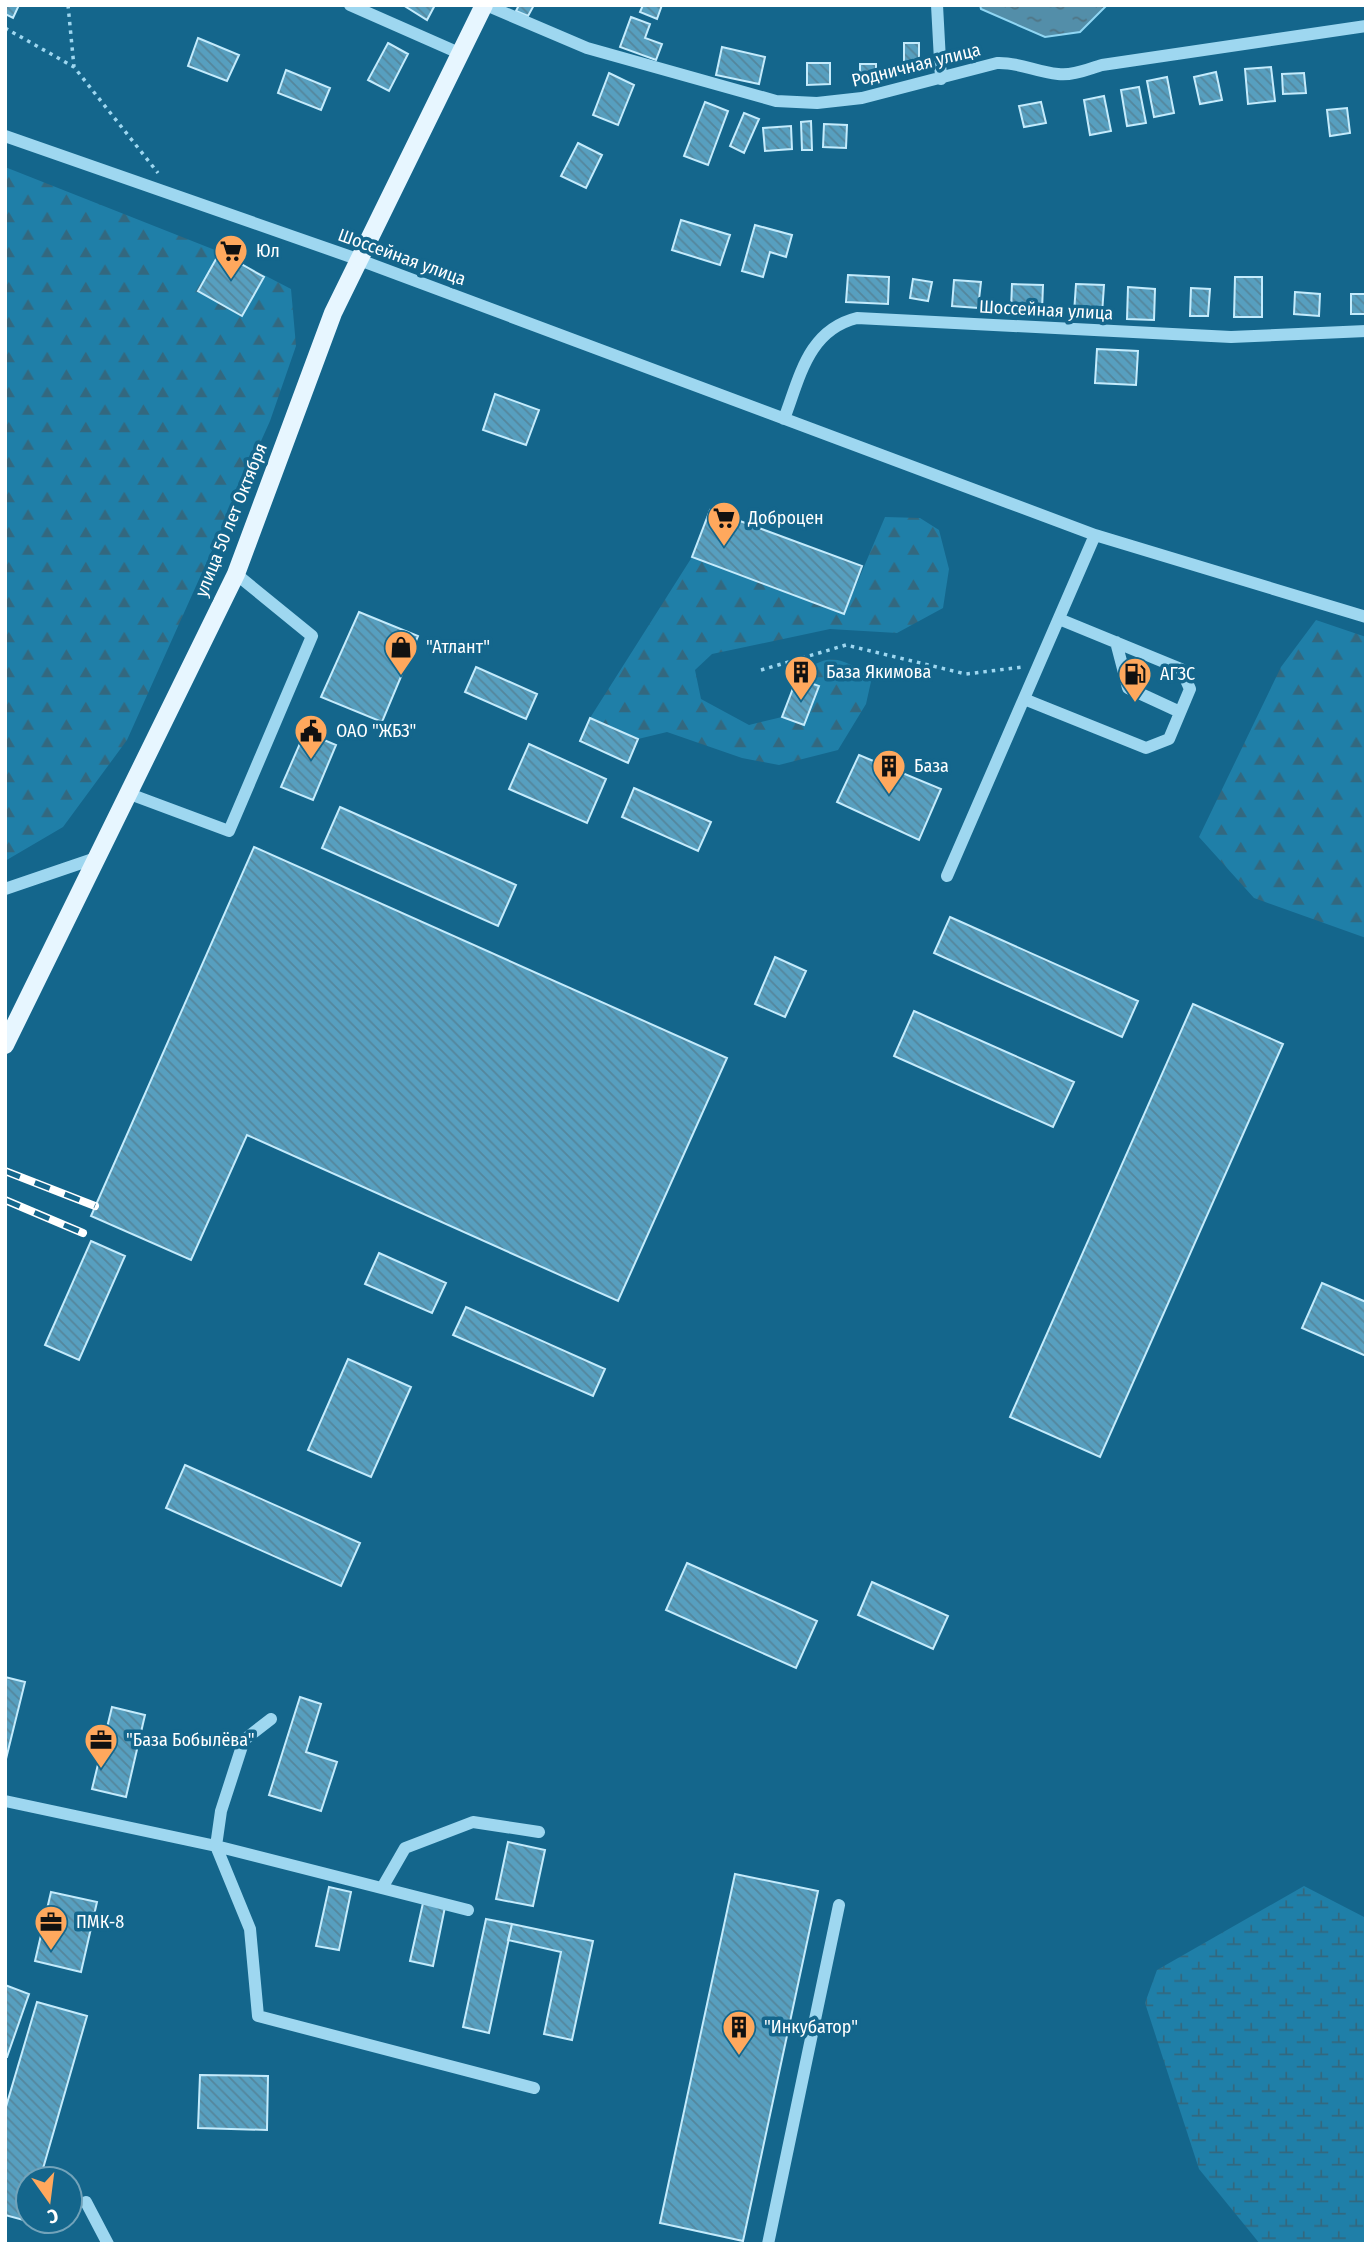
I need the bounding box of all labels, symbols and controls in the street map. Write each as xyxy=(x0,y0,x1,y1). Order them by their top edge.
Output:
street label: Родничная улица xyxy=(849,38,983,92)
street label: Шоссейная улица xyxy=(335,224,469,290)
supermarket icon: Юл xyxy=(212,232,250,281)
place label: Юл xyxy=(256,240,280,262)
street label: Шоссейная улица xyxy=(978,296,1114,325)
street label: улица 50 лет Октября xyxy=(190,440,272,600)
supermarket icon: Доброцен xyxy=(705,499,743,548)
place label: Доброцен xyxy=(747,507,824,529)
shop icon: "Атлант" xyxy=(382,628,420,677)
place label: "Атлант" xyxy=(426,636,490,658)
building icon: База Якимова xyxy=(782,653,820,702)
fuel station icon: АГЗС xyxy=(1116,655,1154,704)
place label: База Якимова xyxy=(826,661,931,683)
place label: АГЗС xyxy=(1160,663,1195,685)
public building icon: ОАО "ЖБЗ" xyxy=(292,712,330,761)
place label: ОАО "ЖБЗ" xyxy=(336,720,416,742)
building icon: База xyxy=(870,747,908,796)
place label: База xyxy=(914,755,949,777)
office icon: "База Бобылёва" xyxy=(82,1721,120,1770)
place label: "База Бобылёва" xyxy=(126,1729,255,1751)
office icon: ПМК-8 xyxy=(32,1903,70,1952)
place label: ПМК-8 xyxy=(76,1911,124,1933)
building icon: "Инкубатор" xyxy=(720,2008,758,2057)
place label: "Инкубатор" xyxy=(764,2016,858,2038)
north arrow xyxy=(14,2165,84,2235)
text: С xyxy=(45,2204,61,2228)

